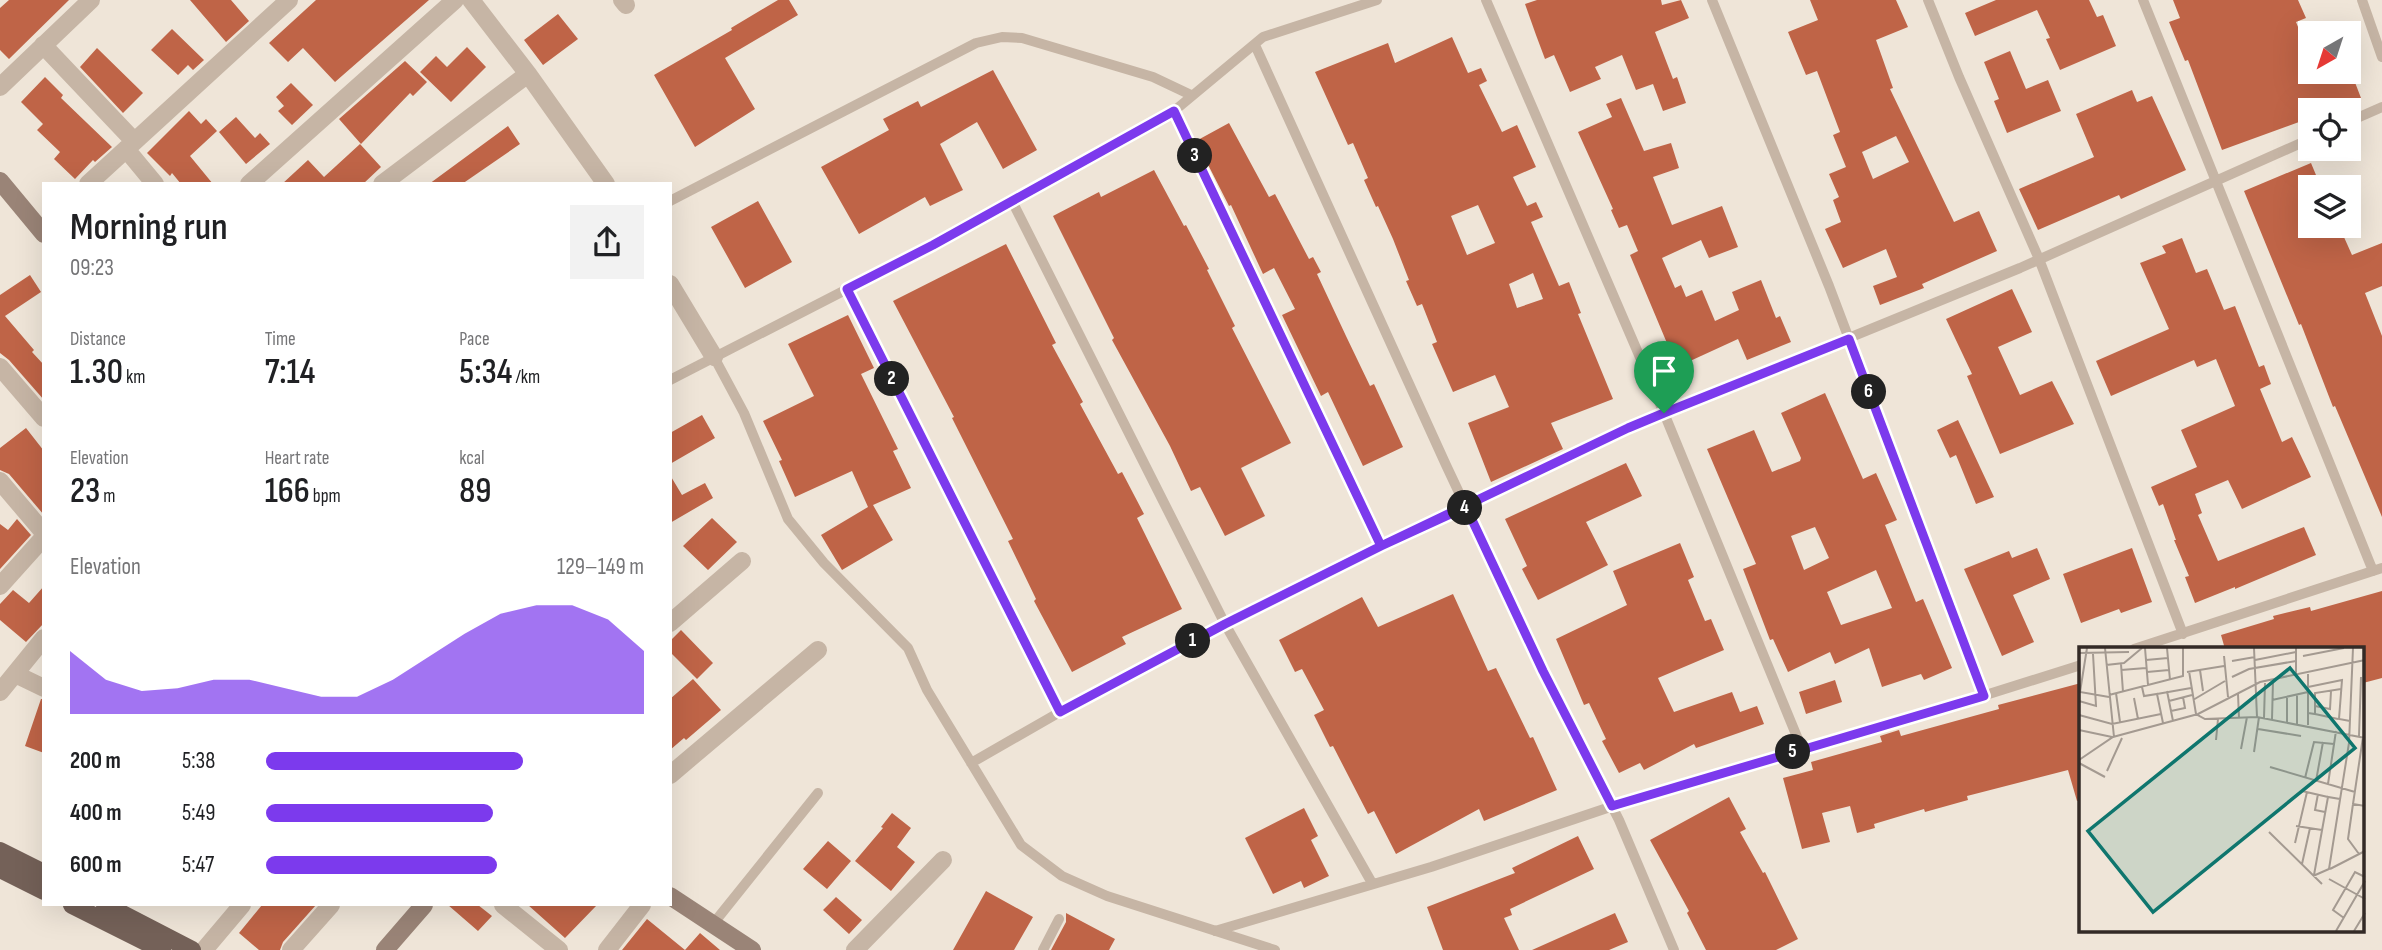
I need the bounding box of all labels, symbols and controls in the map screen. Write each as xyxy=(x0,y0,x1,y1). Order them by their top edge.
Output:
north arrow xyxy=(2298,21,2361,84)
map controls xyxy=(2298,21,2361,238)
button: locate xyxy=(2298,98,2361,161)
pin: 3 xyxy=(1178,138,1212,174)
text: 3 xyxy=(1190,144,1199,167)
button: layers xyxy=(2298,175,2361,238)
text: Morning run xyxy=(70,205,228,250)
button: share xyxy=(570,205,644,279)
text: 09:23 xyxy=(70,254,114,282)
text: Distance xyxy=(70,328,126,351)
text: Time xyxy=(265,328,296,351)
text: Pace xyxy=(459,328,490,351)
pin xyxy=(1634,341,1694,413)
text: 1.30 xyxy=(70,351,123,394)
text: 7:14 xyxy=(265,351,315,394)
text: 5:34 xyxy=(459,351,512,394)
icon: arrive xyxy=(1645,352,1683,390)
pin: 2 xyxy=(874,362,910,396)
text: km xyxy=(123,366,145,389)
text: /km xyxy=(512,366,540,389)
text: 2 xyxy=(887,367,896,390)
pin: 6 xyxy=(1852,374,1886,410)
text: 6 xyxy=(1864,380,1873,403)
text: Elevation xyxy=(70,447,129,470)
text: Heart rate xyxy=(265,447,330,470)
text: kcal xyxy=(459,447,484,470)
text: 23 xyxy=(70,470,100,513)
text: 166 xyxy=(265,470,310,513)
text: 89 xyxy=(459,470,492,513)
text: m xyxy=(100,485,116,508)
text: bpm xyxy=(310,485,341,508)
pin: 4 xyxy=(1448,490,1482,526)
text: 4 xyxy=(1460,496,1469,519)
text: Elevation xyxy=(70,553,141,581)
text: 129–149 m xyxy=(557,553,644,581)
pin: 1 xyxy=(1176,624,1210,658)
text: 1 xyxy=(1189,629,1196,652)
inset map xyxy=(2079,647,2364,932)
pin: 5 xyxy=(1776,734,1811,770)
text: 5 xyxy=(1788,740,1797,763)
text: 200 m xyxy=(70,747,121,775)
text: 5:38 xyxy=(182,747,215,775)
text: 400 m xyxy=(70,799,121,827)
text: 5:49 xyxy=(182,799,215,827)
text: 600 m xyxy=(70,851,122,879)
text: 5:47 xyxy=(182,851,214,879)

